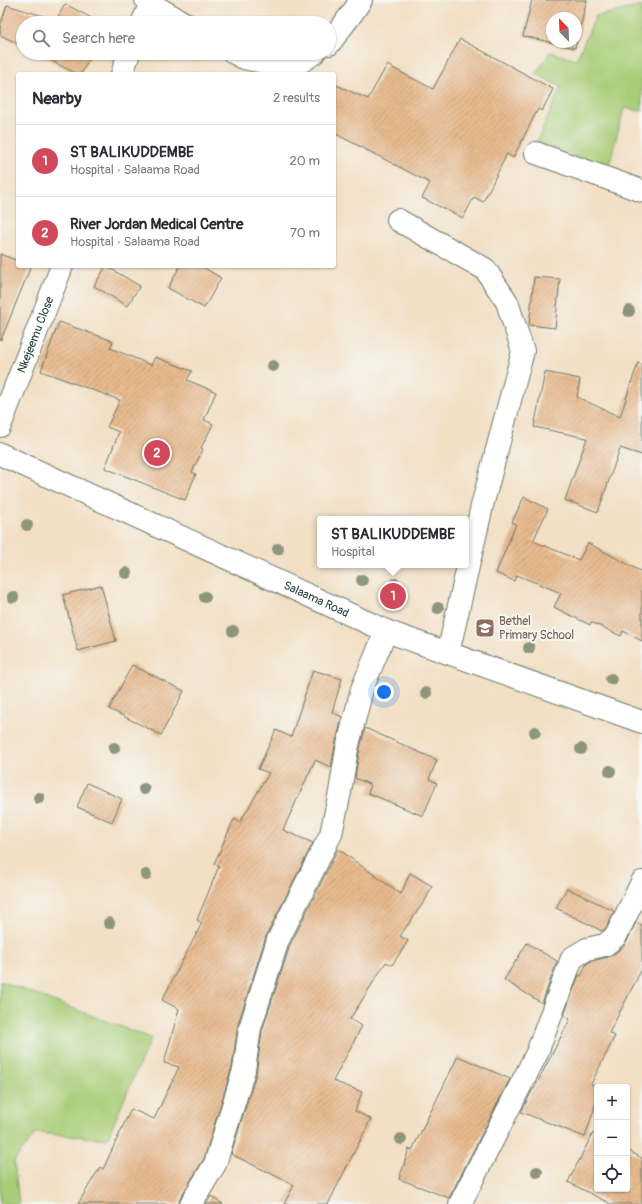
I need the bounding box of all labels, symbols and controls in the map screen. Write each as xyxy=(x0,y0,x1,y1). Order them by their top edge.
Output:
north arrow xyxy=(546,12,582,48)
search box xyxy=(16,16,336,60)
icon: search xyxy=(30,27,52,49)
text: Search here xyxy=(62,29,135,48)
text: Nearby xyxy=(32,88,81,109)
text: 2 results xyxy=(273,90,320,106)
text: ST BALIKUDDEMBE xyxy=(70,143,194,162)
text: 1 xyxy=(42,153,48,169)
text: 20 m xyxy=(289,153,320,169)
text: Hospital · Salaama Road xyxy=(70,162,200,178)
text: River Jordan Medical Centre xyxy=(70,215,243,234)
text: 2 xyxy=(41,225,49,241)
text: 70 m xyxy=(290,225,320,241)
text: Hospital · Salaama Road xyxy=(70,234,200,250)
street label: Nkejeemu Close xyxy=(14,294,57,375)
pin: 2 xyxy=(144,438,170,468)
popup xyxy=(317,516,469,568)
text: ST BALIKUDDEMBE xyxy=(331,525,455,544)
text: Hospital xyxy=(331,544,375,560)
street label: Salaama Road xyxy=(281,578,352,621)
pin: 1 xyxy=(380,581,406,611)
place label: Bethel Primary School xyxy=(499,614,574,643)
school or university icon: Bethel Primary School xyxy=(474,617,496,639)
your location xyxy=(374,682,394,702)
map controls xyxy=(594,1084,630,1192)
button: + xyxy=(594,1084,630,1120)
button: − xyxy=(594,1120,630,1156)
button: locate xyxy=(594,1156,630,1192)

